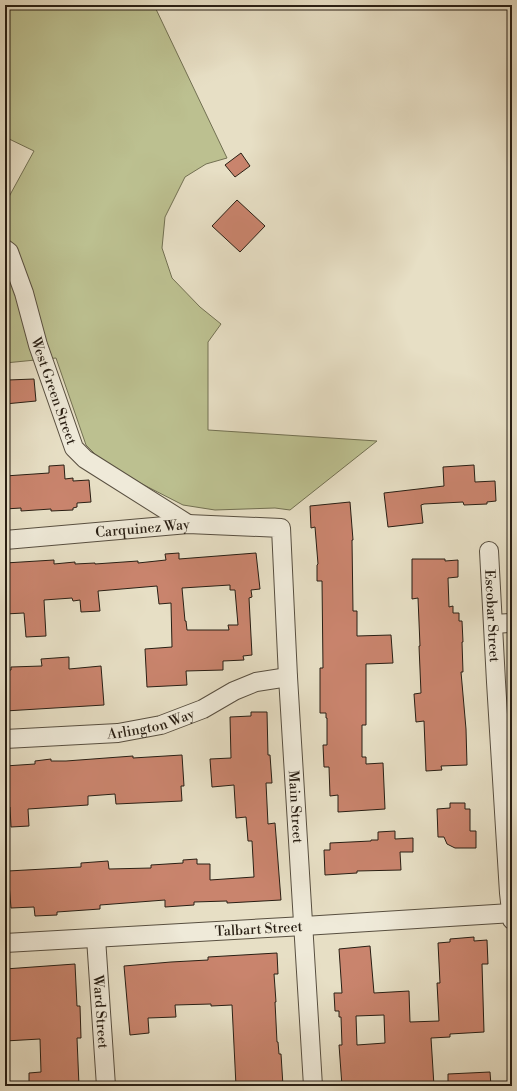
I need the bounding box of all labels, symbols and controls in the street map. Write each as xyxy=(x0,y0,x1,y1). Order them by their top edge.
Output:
street label: West Green Street xyxy=(26,334,80,447)
street label: Carquinez Way xyxy=(95,516,191,542)
street label: Escobar Street xyxy=(480,569,503,663)
street label: Arlington Way xyxy=(106,705,197,744)
street label: Main Street xyxy=(284,770,306,844)
street label: Talbart Street xyxy=(214,918,303,941)
street label: Ward Street xyxy=(88,973,111,1049)

